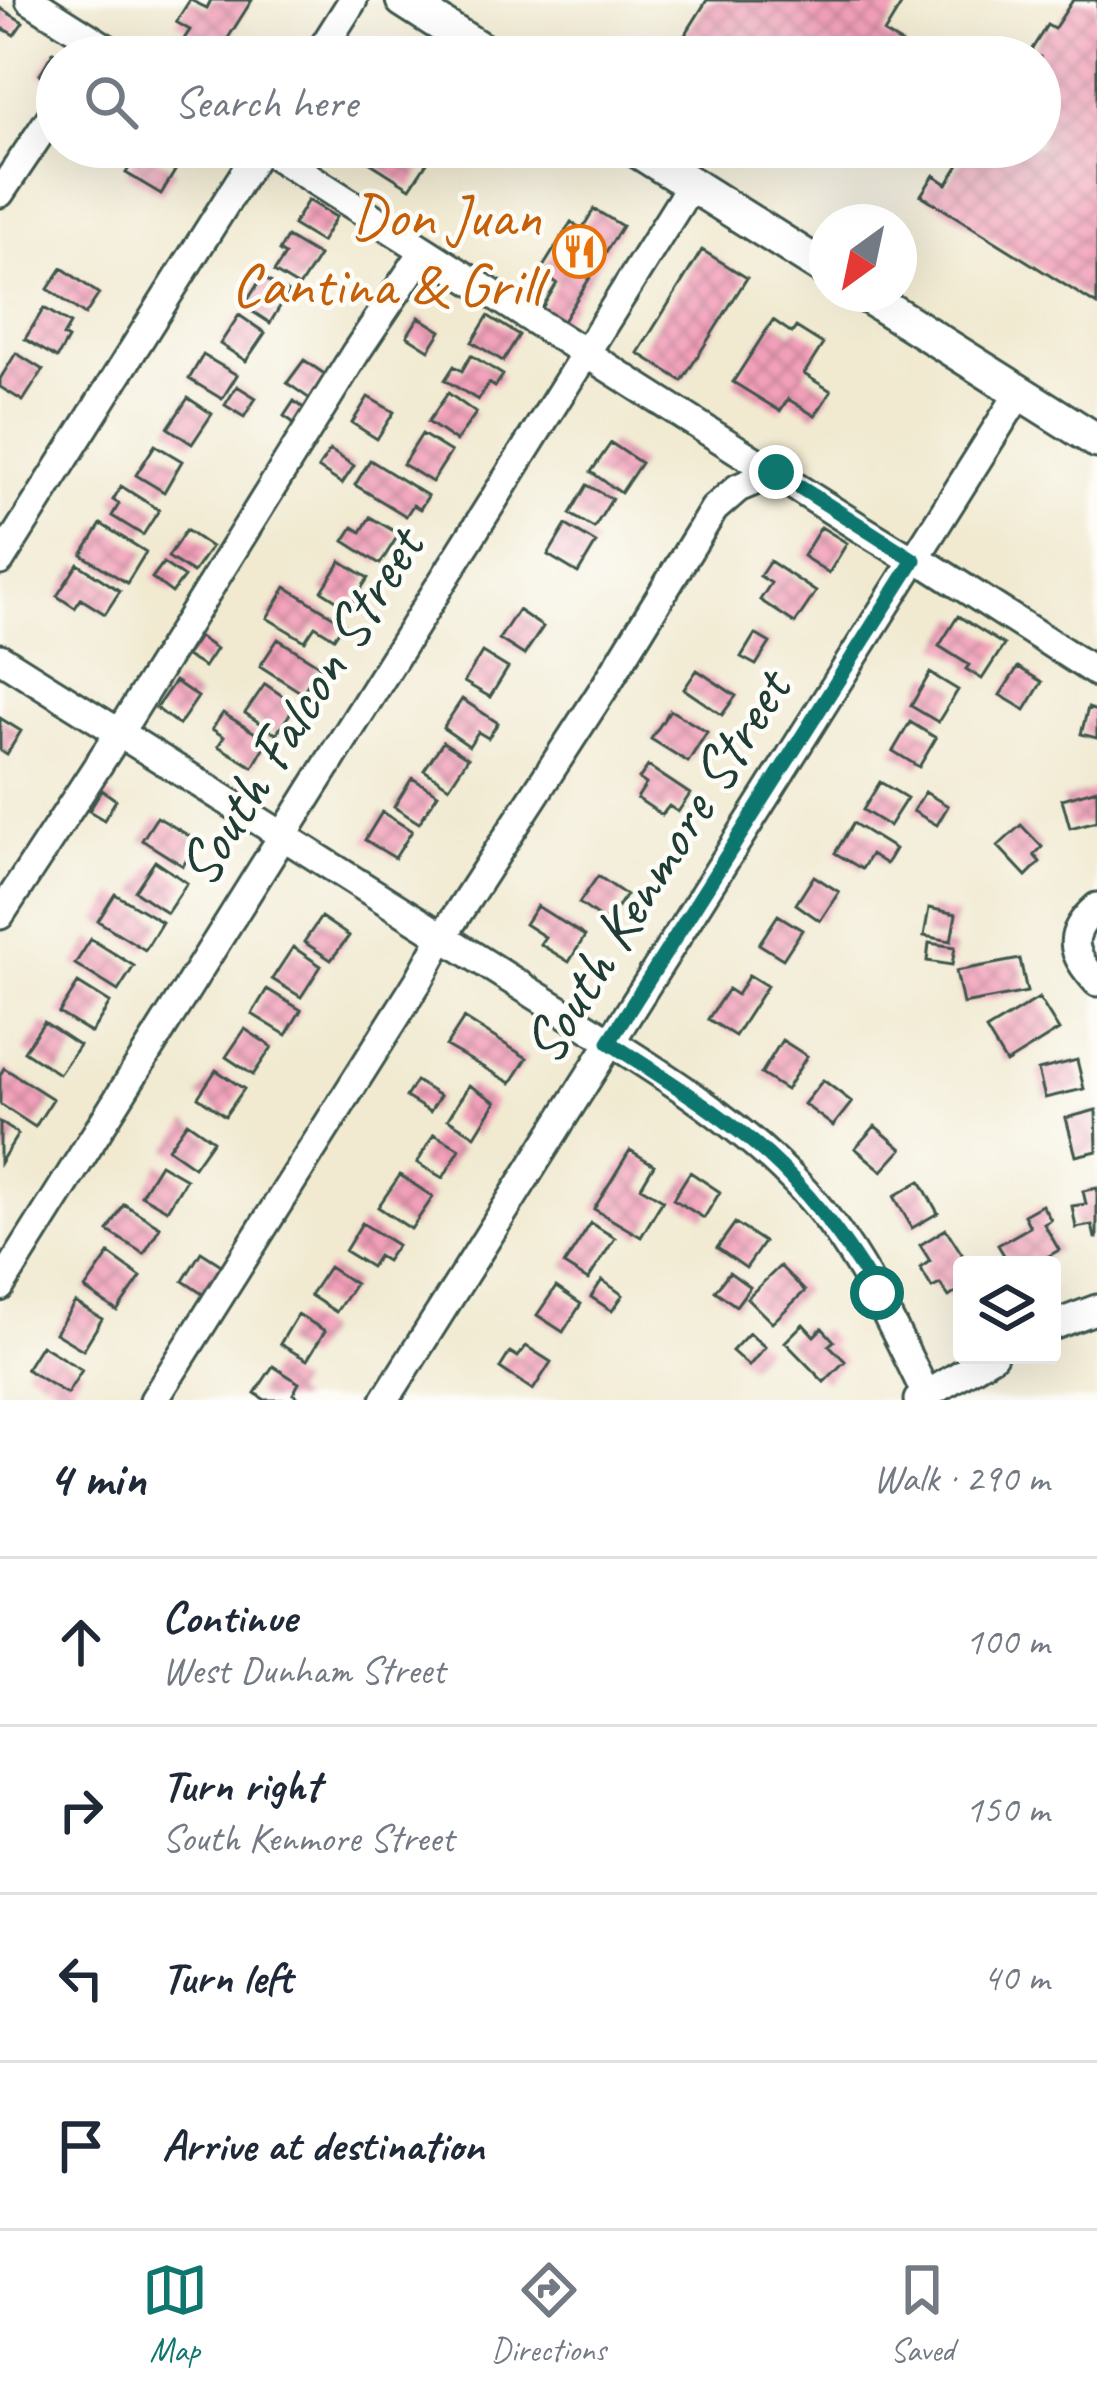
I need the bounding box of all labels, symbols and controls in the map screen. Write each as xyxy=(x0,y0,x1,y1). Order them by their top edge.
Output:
search box xyxy=(36,36,1061,168)
icon: search xyxy=(78,69,144,135)
text: Search here xyxy=(174,74,357,131)
place label: Don Juan Cantina & Grill xyxy=(231,178,551,323)
north arrow xyxy=(809,204,917,312)
restaurant icon: Don Juan Cantina & Grill xyxy=(552,223,608,279)
route end xyxy=(749,445,803,499)
street label: South Falcon Street xyxy=(160,510,443,900)
street label: South Kenmore Street xyxy=(505,652,810,1078)
map controls xyxy=(953,1256,1061,1364)
button: layers xyxy=(953,1256,1061,1364)
route start xyxy=(850,1266,904,1320)
text: 4 min xyxy=(48,1446,146,1510)
text: Walk · 290 m xyxy=(873,1454,1049,1503)
text: Continue xyxy=(162,1589,296,1646)
icon: ahead xyxy=(48,1609,114,1675)
text: 100 m xyxy=(965,1617,1049,1666)
text: West Dunham Street xyxy=(162,1646,445,1695)
text: Turn right xyxy=(162,1757,320,1814)
icon: right xyxy=(48,1777,114,1843)
text: 150 m xyxy=(965,1785,1049,1834)
text: South Kenmore Street xyxy=(162,1814,454,1863)
icon: left xyxy=(48,1945,114,2011)
text: Turn left xyxy=(162,1949,292,2006)
text: 40 m xyxy=(983,1953,1049,2002)
icon: arrive xyxy=(48,2113,114,2179)
text: Arrive at destination xyxy=(162,2117,484,2174)
tab: Map xyxy=(142,2257,208,2371)
tab: Directions xyxy=(491,2257,606,2371)
tab: Saved xyxy=(889,2257,955,2371)

